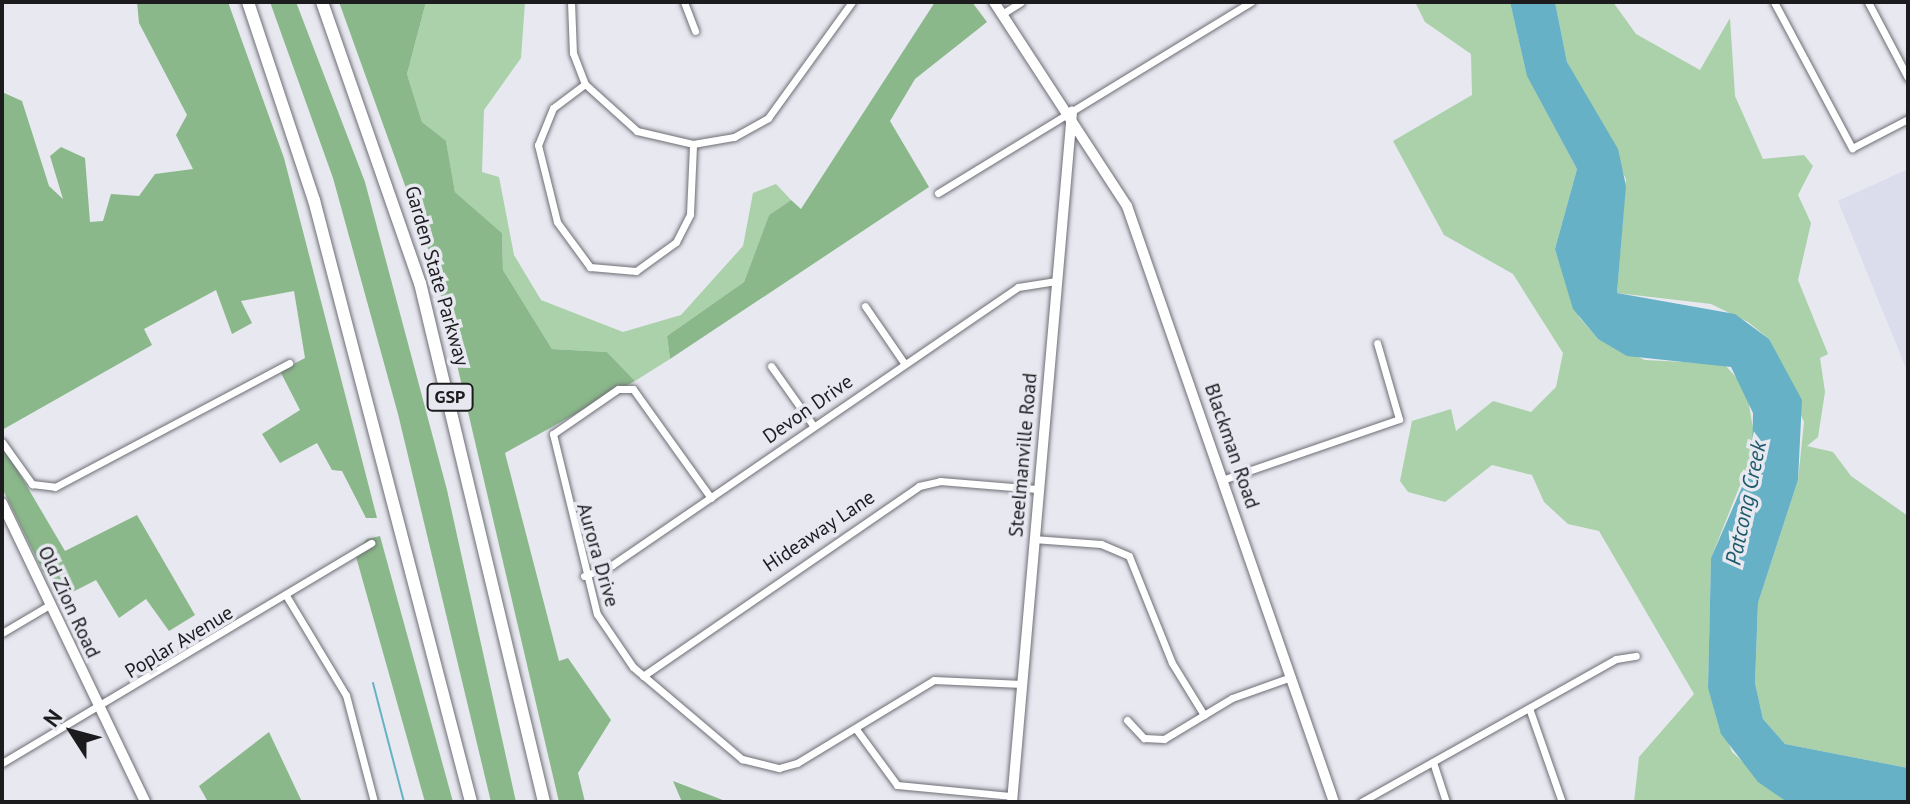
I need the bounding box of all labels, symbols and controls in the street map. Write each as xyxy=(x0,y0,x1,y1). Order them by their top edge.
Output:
street label: Garden State Parkway xyxy=(400,183,474,369)
street label: Devon Drive xyxy=(759,369,857,449)
street label: Steelmanville Road xyxy=(1004,372,1042,538)
street label: Blackman Road xyxy=(1199,380,1265,512)
road number: GSP xyxy=(426,383,474,411)
water label: Patcong Creek xyxy=(1720,439,1772,567)
street label: Hideaway Lane xyxy=(758,485,880,577)
street label: Aurora Drive xyxy=(572,500,624,610)
street label: Old Zion Road xyxy=(33,542,105,662)
street label: Poplar Avenue xyxy=(120,600,238,684)
north arrow xyxy=(32,692,112,772)
text: N xyxy=(37,704,68,732)

